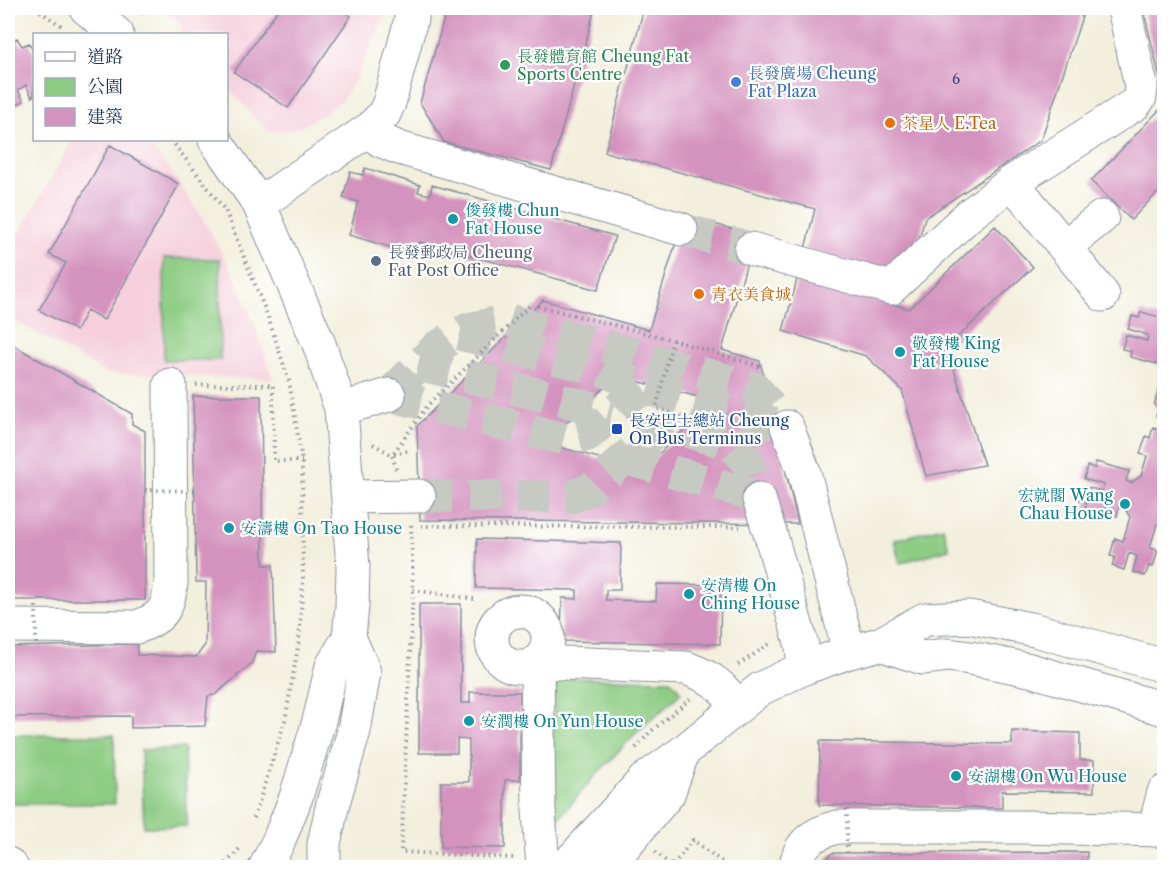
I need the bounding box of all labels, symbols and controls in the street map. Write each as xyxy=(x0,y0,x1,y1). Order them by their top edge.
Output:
legend xyxy=(33,33,228,141)
text: 道路 xyxy=(87,46,123,68)
place label: 長發體育館 Cheung Fat Sports Centre xyxy=(517,46,689,84)
marker: 長發體育館 Cheung Fat Sports Centre xyxy=(498,58,512,72)
place label: 長發廣場 Cheung Fat Plaza xyxy=(748,63,876,101)
house number: 6 xyxy=(952,70,960,88)
marker: 長發廣場 Cheung Fat Plaza xyxy=(729,75,743,89)
text: 公園 xyxy=(87,76,123,98)
text: 建築 xyxy=(87,106,123,128)
place label: 茶星人 E.Tea xyxy=(902,113,997,133)
marker: 茶星人 E.Tea xyxy=(883,116,897,130)
place label: 俊發樓 Chun Fat House xyxy=(465,200,560,238)
marker: 俊發樓 Chun Fat House xyxy=(446,212,460,226)
place label: 長發郵政局 Cheung Fat Post Office xyxy=(388,242,532,280)
marker: 長發郵政局 Cheung Fat Post Office xyxy=(369,254,383,268)
place label: 青衣美食城 xyxy=(711,284,791,304)
marker: 青衣美食城 xyxy=(692,287,706,301)
place label: 敬發樓 King Fat House xyxy=(912,333,1001,371)
marker: 敬發樓 King Fat House xyxy=(893,345,907,359)
place label: 長安巴士總站 Cheung On Bus Terminus xyxy=(629,410,789,448)
marker: 長安巴士總站 Cheung On Bus Terminus xyxy=(610,422,624,436)
place label: 宏就閣 Wang Chau House xyxy=(1018,485,1114,523)
marker: 宏就閣 Wang Chau House xyxy=(1118,497,1132,511)
place label: 安濤樓 On Tao House xyxy=(241,518,402,538)
marker: 安濤樓 On Tao House xyxy=(222,521,236,535)
place label: 安清樓 On Ching House xyxy=(701,575,800,613)
marker: 安清樓 On Ching House xyxy=(682,587,696,601)
place label: 安潤樓 On Yun House xyxy=(481,711,643,731)
marker: 安潤樓 On Yun House xyxy=(462,714,476,728)
place label: 安湖樓 On Wu House xyxy=(968,766,1127,786)
marker: 安湖樓 On Wu House xyxy=(949,769,963,783)

